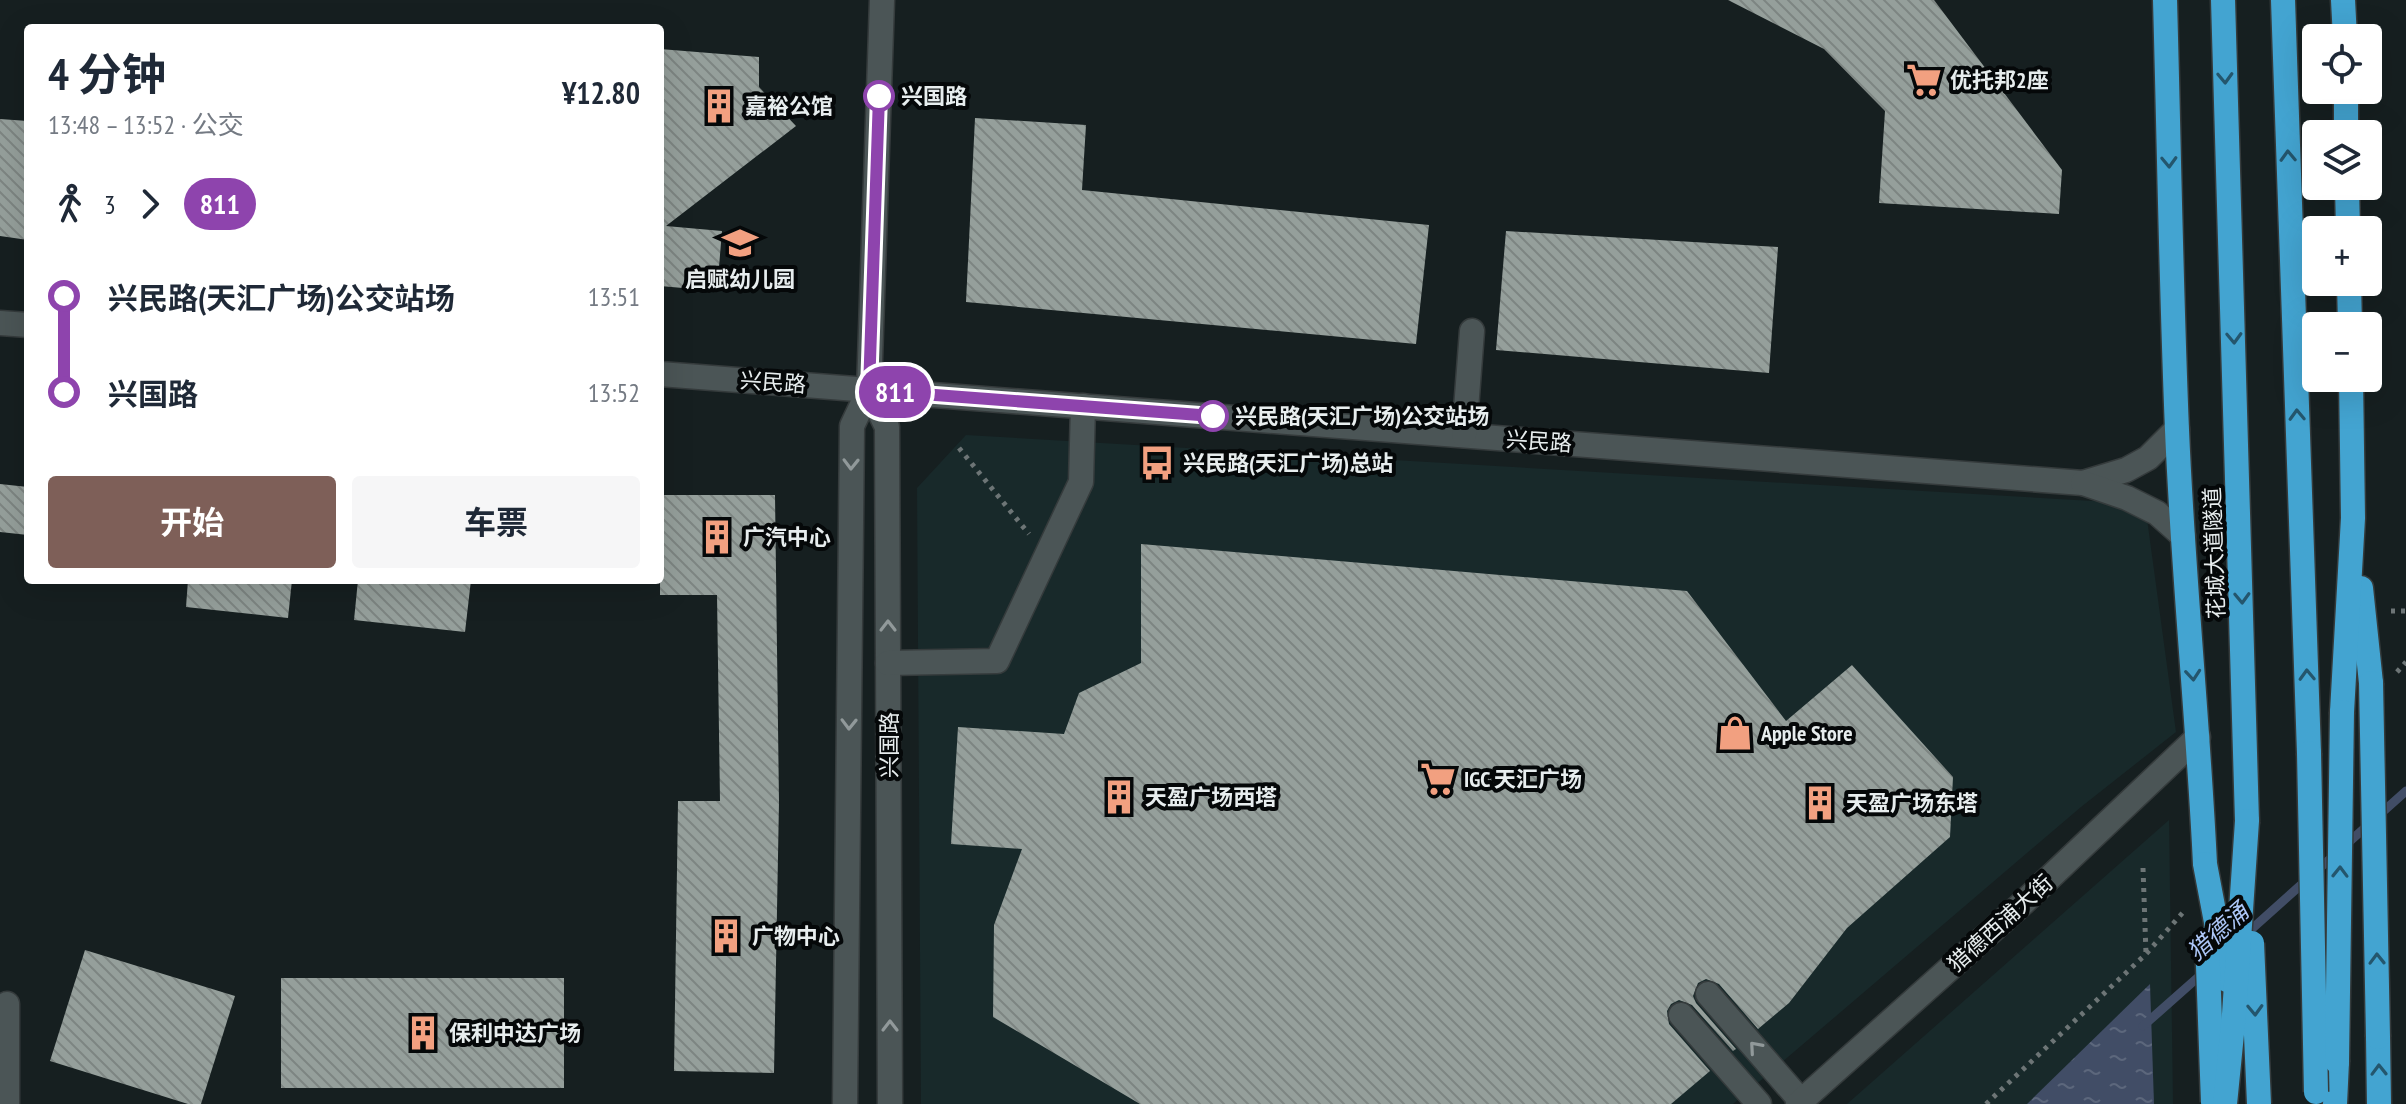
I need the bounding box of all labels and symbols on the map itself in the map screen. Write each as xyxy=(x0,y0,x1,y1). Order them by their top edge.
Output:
supermarket icon: 优托邦2座 xyxy=(1905,61,1943,99)
place label: 优托邦2座 xyxy=(1950,66,2049,94)
one-way arrow xyxy=(2217,72,2234,85)
marker: 兴国路 xyxy=(864,81,894,111)
place label: 兴国路 xyxy=(901,82,967,110)
building icon: 嘉裕公馆 xyxy=(700,87,738,125)
place label: 嘉裕公馆 xyxy=(745,92,833,120)
one-way arrow xyxy=(2280,149,2297,162)
one-way arrow xyxy=(2161,156,2178,169)
school or university icon: 启赋幼儿园 xyxy=(721,224,759,262)
place label: 启赋幼儿园 xyxy=(685,265,795,293)
one-way arrow xyxy=(2225,332,2242,345)
street label: 兴民路 xyxy=(739,366,807,398)
line badge: 811 xyxy=(849,366,941,418)
marker: 兴民路(天汇广场)公交站场 xyxy=(1198,401,1228,431)
place label: 兴民路(天汇广场)公交站场 xyxy=(1235,402,1489,430)
one-way arrow xyxy=(2289,408,2306,421)
street label: 兴民路 xyxy=(1505,425,1573,457)
bus stop icon: 兴民路(天汇广场)总站 xyxy=(1138,444,1176,482)
place label: 兴民路(天汇广场)总站 xyxy=(1183,449,1393,477)
one-way arrow xyxy=(842,458,860,471)
street label: 花城大道隧道 xyxy=(2198,487,2230,619)
building icon: 广汽中心 xyxy=(698,518,736,556)
place label: 广汽中心 xyxy=(743,523,831,551)
one-way arrow xyxy=(2233,592,2250,605)
one-way arrow xyxy=(879,619,897,632)
one-way arrow xyxy=(2298,668,2315,681)
one-way arrow xyxy=(2184,669,2201,682)
street label: 兴国路 xyxy=(875,712,903,778)
shop icon: Apple Store xyxy=(1716,714,1754,752)
one-way arrow xyxy=(840,718,857,731)
place label: Apple Store xyxy=(1760,719,1853,747)
supermarket icon: IGC 天汇广场 xyxy=(1419,760,1457,798)
place label: IGC 天汇广场 xyxy=(1464,765,1582,793)
building icon: 天盈广场西塔 xyxy=(1100,778,1138,816)
place label: 天盈广场西塔 xyxy=(1145,783,1277,811)
building icon: 天盈广场东塔 xyxy=(1801,784,1839,822)
place label: 天盈广场东塔 xyxy=(1846,789,1978,817)
one-way arrow xyxy=(2331,865,2349,878)
street label: 猎德西浦大街 xyxy=(1942,868,2058,978)
water label: 猎德涌 xyxy=(2181,894,2257,967)
building icon: 广物中心 xyxy=(707,917,745,955)
place label: 广物中心 xyxy=(752,922,840,950)
one-way arrow xyxy=(2368,952,2385,965)
one-way arrow xyxy=(2246,1004,2263,1017)
building icon: 保利中达广场 xyxy=(404,1014,442,1052)
place label: 保利中达广场 xyxy=(449,1019,581,1047)
one-way arrow xyxy=(881,1019,899,1032)
one-way arrow xyxy=(1750,1042,1764,1057)
one-way arrow xyxy=(2370,1063,2388,1076)

